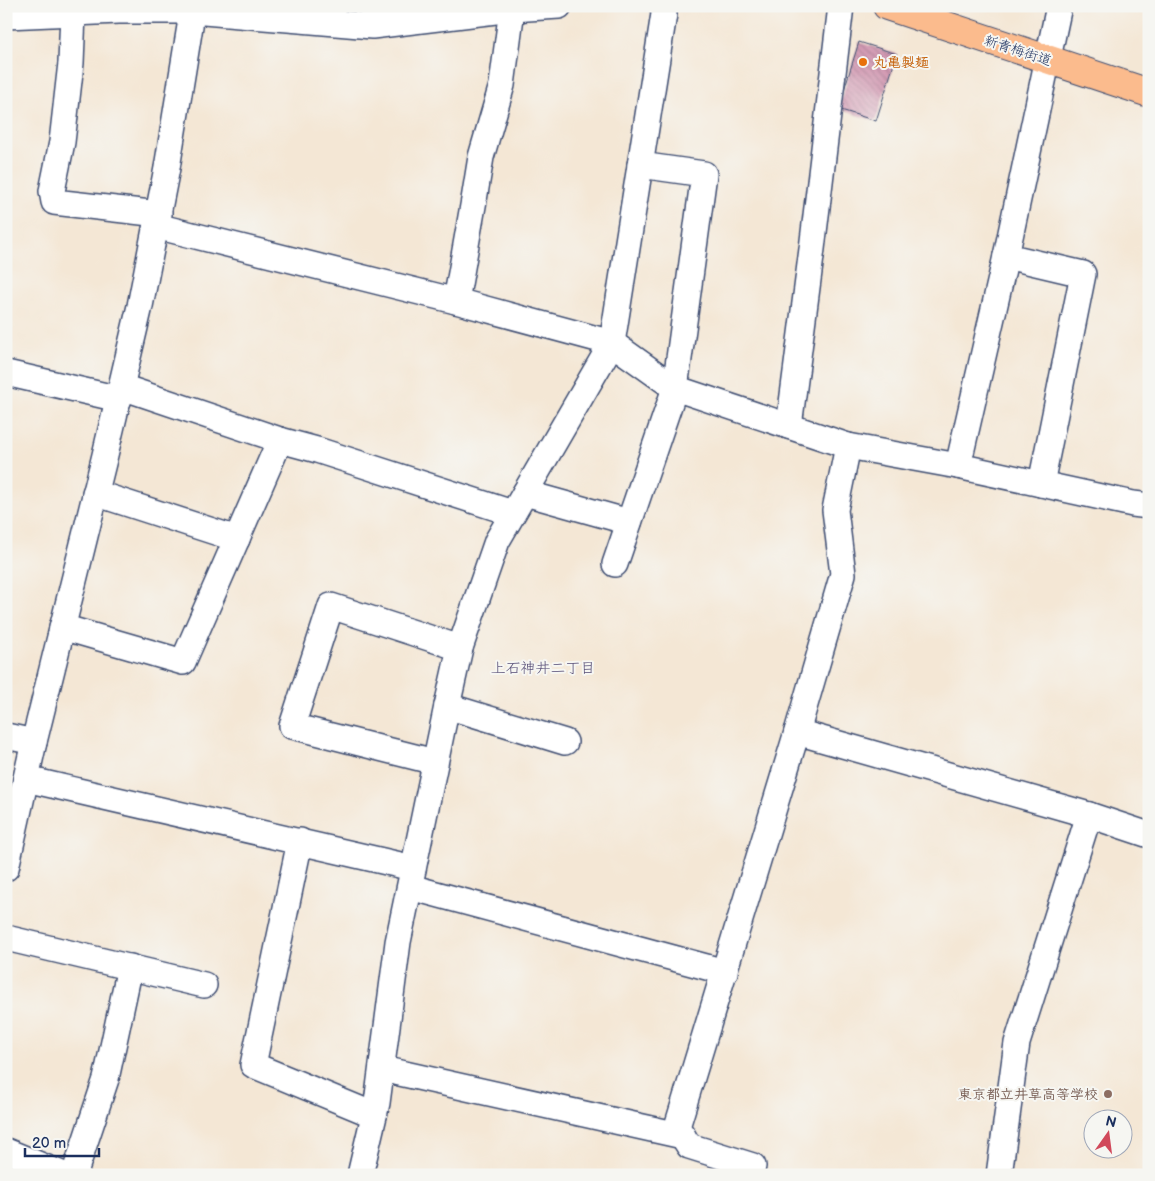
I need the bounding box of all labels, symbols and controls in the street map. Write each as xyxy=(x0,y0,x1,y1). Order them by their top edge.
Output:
street label: 新青梅街道 xyxy=(982,32,1054,69)
place label: 丸亀製麺 xyxy=(873,54,929,71)
marker: 丸亀製麺 xyxy=(857,56,869,68)
district label: 上石神井二丁目 xyxy=(490,659,596,678)
place label: 東京都立井草高等学校 xyxy=(958,1086,1098,1103)
marker: 東京都立井草高等学校 xyxy=(1102,1088,1114,1100)
north arrow xyxy=(1082,1108,1132,1158)
text: N xyxy=(1104,1112,1118,1131)
scale bar xyxy=(25,1126,99,1158)
text: 20 m xyxy=(32,1134,66,1153)

